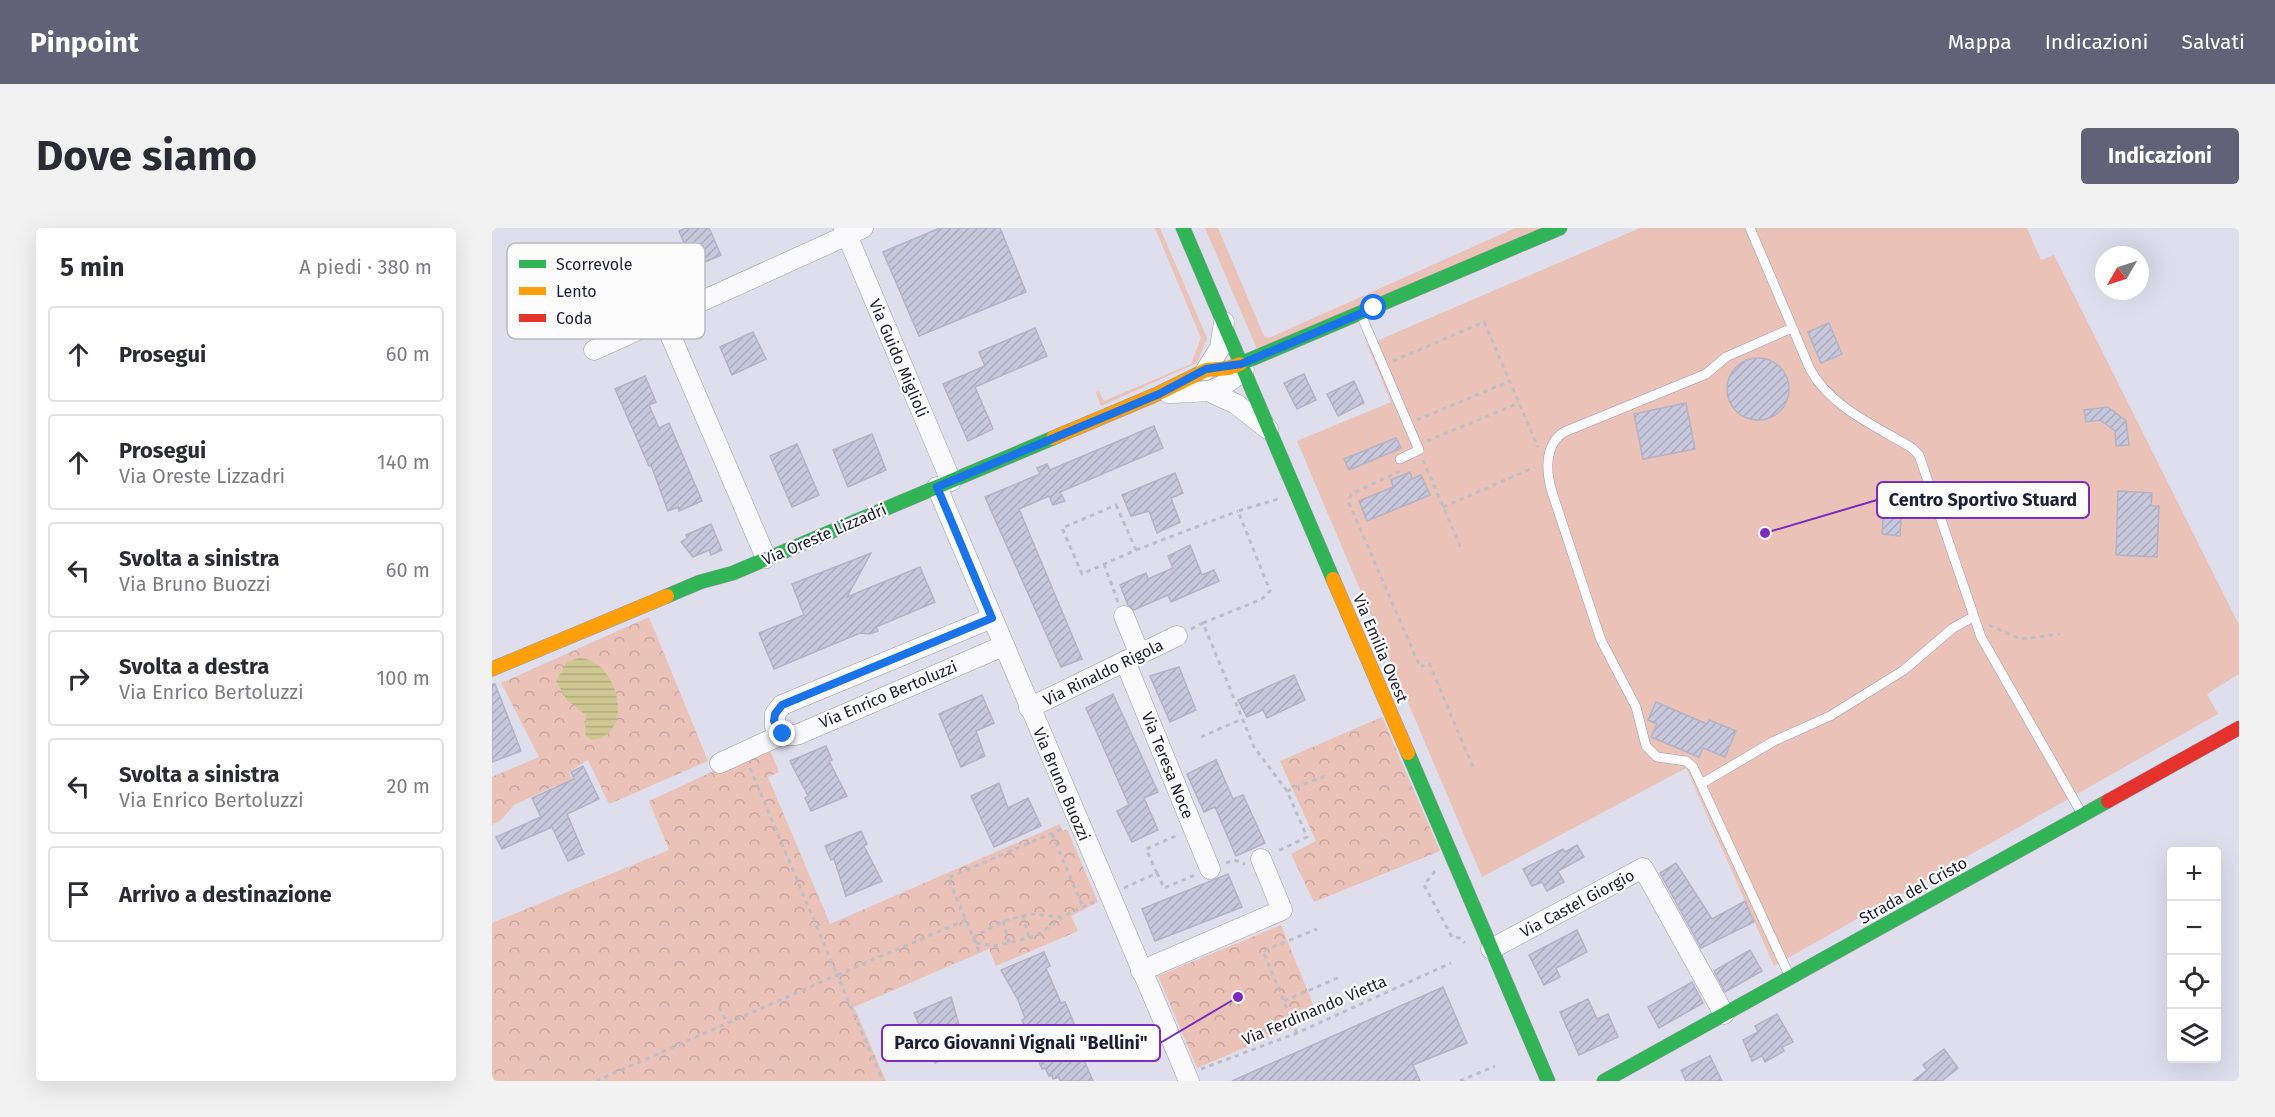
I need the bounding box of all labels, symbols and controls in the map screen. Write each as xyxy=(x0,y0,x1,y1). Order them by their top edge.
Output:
text: Pinpoint xyxy=(30,26,139,59)
text: Mappa xyxy=(1948,29,2012,55)
text: Indicazioni xyxy=(2045,29,2148,55)
text: Salvati xyxy=(2181,29,2245,55)
button: Indicazioni xyxy=(2081,128,2239,184)
text: Dove siamo xyxy=(36,131,257,181)
legend xyxy=(507,243,705,339)
north arrow xyxy=(2095,246,2149,300)
text: 5 min xyxy=(60,252,124,283)
text: A piedi · 380 m xyxy=(299,255,432,279)
text: Scorrevole xyxy=(556,255,632,274)
text: Lento xyxy=(556,282,597,301)
route start xyxy=(1360,294,1386,320)
street label: Via Guido Miglioli xyxy=(865,296,932,420)
text: Coda xyxy=(556,309,592,328)
icon: ahead xyxy=(62,338,95,371)
text: Prosegui xyxy=(119,341,206,368)
text: 60 m xyxy=(386,342,430,366)
text: Prosegui xyxy=(119,437,206,464)
icon: ahead xyxy=(62,446,95,479)
text: 140 m xyxy=(377,450,430,474)
text: Via Oreste Lizzadri xyxy=(119,464,285,488)
callout: Centro Sportivo Stuard xyxy=(1877,482,2089,518)
text: Centro Sportivo Stuard xyxy=(1889,489,2077,511)
street label: Via Oreste Lizzadri xyxy=(759,500,889,569)
text: Svolta a sinistra xyxy=(119,545,280,572)
icon: left xyxy=(62,554,95,587)
text: 60 m xyxy=(386,558,430,582)
text: Via Bruno Buozzi xyxy=(119,572,271,596)
street label: Via Emilia Ovest xyxy=(1349,591,1412,705)
street label: Via Rinaldo Rigola xyxy=(1040,635,1166,710)
text: Svolta a destra xyxy=(119,653,269,680)
street label: Via Enrico Bertoluzzi xyxy=(816,657,960,732)
icon: right xyxy=(62,662,95,695)
text: 100 m xyxy=(377,666,430,690)
text: Via Enrico Bertoluzzi xyxy=(119,680,304,704)
street label: Via Teresa Noce xyxy=(1137,709,1198,821)
route end xyxy=(769,720,795,746)
street label: Via Bruno Buozzi xyxy=(1029,725,1094,844)
text: Svolta a sinistra xyxy=(119,761,280,788)
icon: left xyxy=(62,770,95,803)
text: 20 m xyxy=(387,774,430,798)
text: Via Enrico Bertoluzzi xyxy=(119,788,304,812)
map controls xyxy=(2167,847,2221,1063)
button: + xyxy=(2167,847,2221,901)
street label: Strada del Cristo xyxy=(1856,853,1970,928)
street label: Via Castel Giorgio xyxy=(1517,865,1638,942)
icon: arrive xyxy=(62,878,95,911)
text: Arrivo a destinazione xyxy=(119,881,332,908)
button: − xyxy=(2167,901,2221,955)
button: locate xyxy=(2167,955,2221,1009)
street label: Via Ferdinando Vietta xyxy=(1239,971,1389,1049)
button: layers xyxy=(2167,1009,2221,1063)
callout: Parco Giovanni Vignali "Bellini" xyxy=(882,1025,1160,1061)
text: Parco Giovanni Vignali "Bellini" xyxy=(894,1032,1148,1054)

